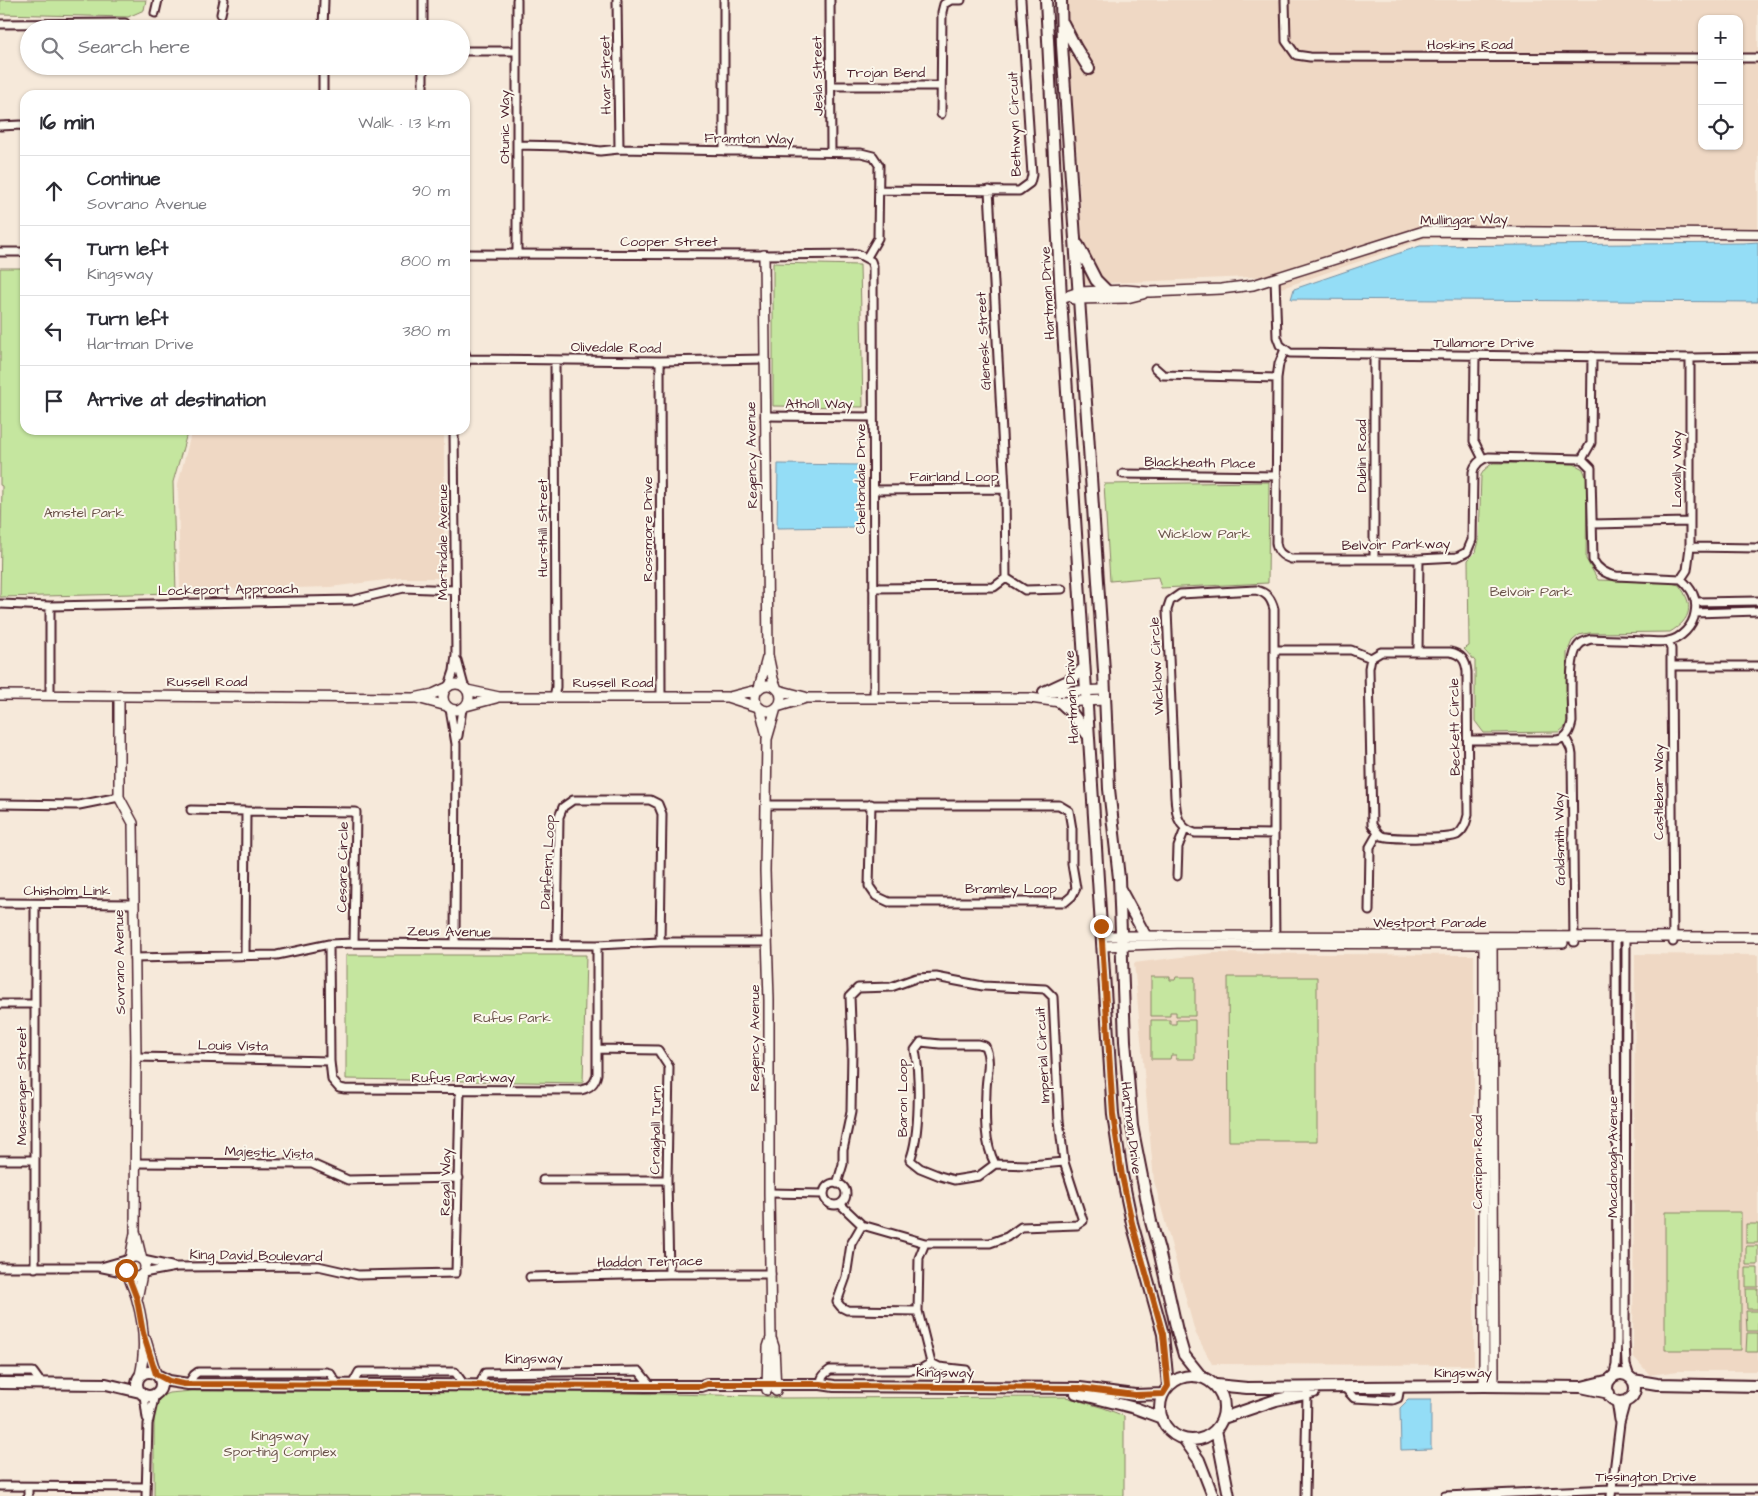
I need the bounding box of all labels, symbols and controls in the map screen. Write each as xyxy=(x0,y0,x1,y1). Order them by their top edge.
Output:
map controls xyxy=(1698,15,1743,150)
button: + xyxy=(1698,15,1743,60)
search box xyxy=(20,20,470,75)
icon: search xyxy=(38,34,66,62)
text: Search here xyxy=(78,34,190,61)
street label: Hvar Street xyxy=(595,35,617,115)
street label: Jesla Street xyxy=(807,35,829,116)
street label: Hoskins Road xyxy=(1427,35,1513,55)
button: − xyxy=(1698,60,1743,105)
street label: Trojan Bend xyxy=(847,63,925,83)
street label: Bethwyn Circuit xyxy=(1003,71,1027,177)
street label: Otunic Way xyxy=(495,90,515,164)
button: locate xyxy=(1698,105,1743,150)
text: 16 min xyxy=(40,108,94,137)
text: Walk · 1.3 km xyxy=(358,112,450,134)
street label: Framton Way xyxy=(704,128,794,150)
text: Continue xyxy=(87,166,161,193)
icon: ahead xyxy=(40,177,68,205)
text: 90 m xyxy=(412,180,450,202)
text: Sovrano Avenue xyxy=(87,193,207,215)
street label: Mullingar Way xyxy=(1420,209,1508,231)
street label: Cooper Street xyxy=(620,232,718,252)
text: Turn left xyxy=(87,236,168,263)
street label: Hartman Drive xyxy=(1036,245,1060,340)
icon: left xyxy=(40,247,68,275)
text: 800 m xyxy=(401,250,450,272)
text: Kingsway xyxy=(87,263,153,285)
street label: Glenesk Street xyxy=(971,291,997,391)
text: Turn left xyxy=(87,306,168,333)
icon: left xyxy=(40,317,68,345)
text: 380 m xyxy=(403,320,450,342)
text: Hartman Drive xyxy=(87,333,194,355)
street label: Tullamore Drive xyxy=(1434,333,1535,353)
street label: Olivedale Road xyxy=(571,337,661,359)
icon: arrive xyxy=(40,387,68,415)
text: Arrive at destination xyxy=(87,387,266,414)
street label: Atholl Way xyxy=(785,394,853,414)
street label: Regency Avenue xyxy=(741,401,763,509)
street label: Dublin Road xyxy=(1352,419,1372,493)
street label: Cheltondale Drive xyxy=(851,423,871,534)
street label: Lavally Way xyxy=(1667,430,1687,507)
street label: Blackheath Place xyxy=(1144,452,1256,474)
street label: Fairland Loop xyxy=(909,467,999,487)
street label: Rossmore Drive xyxy=(638,476,658,582)
street label: Hursthill Street xyxy=(533,479,553,577)
street label: Martindale Avenue xyxy=(433,483,453,600)
park label: Amstel Park xyxy=(44,503,125,523)
park label: Wicklow Park xyxy=(1158,524,1250,544)
street label: Belvoir Parkway xyxy=(1341,534,1451,556)
street label: Lockeport Approach xyxy=(158,579,298,601)
park label: Belvoir Park xyxy=(1490,582,1573,602)
street label: Wicklow Circle xyxy=(1144,616,1170,716)
street label: Hartman Drive xyxy=(1060,649,1084,744)
street label: Russell Road xyxy=(167,672,247,692)
street label: Russell Road xyxy=(573,673,653,693)
street label: Beckett Circle xyxy=(1444,677,1466,776)
street label: Castlebar Way xyxy=(1649,744,1669,840)
street label: Goldsmith Way xyxy=(1549,792,1571,886)
street label: Dainfern Loop xyxy=(536,814,560,910)
street label: Cesare Circle xyxy=(332,821,354,913)
street label: Bramley Loop xyxy=(965,879,1057,899)
street label: Chisholm Link xyxy=(24,881,111,901)
street label: Sovrano Avenue xyxy=(109,909,131,1015)
street label: Westport Parade xyxy=(1373,913,1487,933)
route end xyxy=(1090,915,1113,938)
street label: Zeus Avenue xyxy=(407,921,491,943)
street label: Regency Avenue xyxy=(745,984,765,1091)
street label: Imperial Circuit xyxy=(1030,1006,1056,1104)
park label: Rufus Park xyxy=(473,1008,551,1028)
street label: Massenger Street xyxy=(12,1026,32,1145)
street label: Louis Vista xyxy=(198,1035,268,1057)
street label: Baron Loop xyxy=(893,1059,913,1137)
street label: Rufus Parkway xyxy=(411,1068,515,1088)
street label: Hartman Drive xyxy=(1115,1080,1147,1176)
street label: Craighall Turn xyxy=(645,1085,667,1175)
street label: Macdonagh Avenue xyxy=(1603,1096,1623,1218)
street label: Carripan Road xyxy=(1468,1115,1488,1209)
street label: Majestic Vista xyxy=(224,1141,314,1165)
street label: Regal Way xyxy=(435,1148,457,1216)
street label: King David Boulevard xyxy=(189,1245,323,1267)
street label: Haddon Terrace xyxy=(597,1251,703,1273)
route start xyxy=(115,1259,138,1282)
street label: Kingsway xyxy=(505,1348,563,1370)
street label: Kingsway xyxy=(916,1362,974,1384)
street label: Kingsway xyxy=(1434,1363,1492,1383)
park label: Kingsway Sporting Complex xyxy=(224,1426,337,1462)
street label: Tissington Drive xyxy=(1595,1467,1697,1487)

